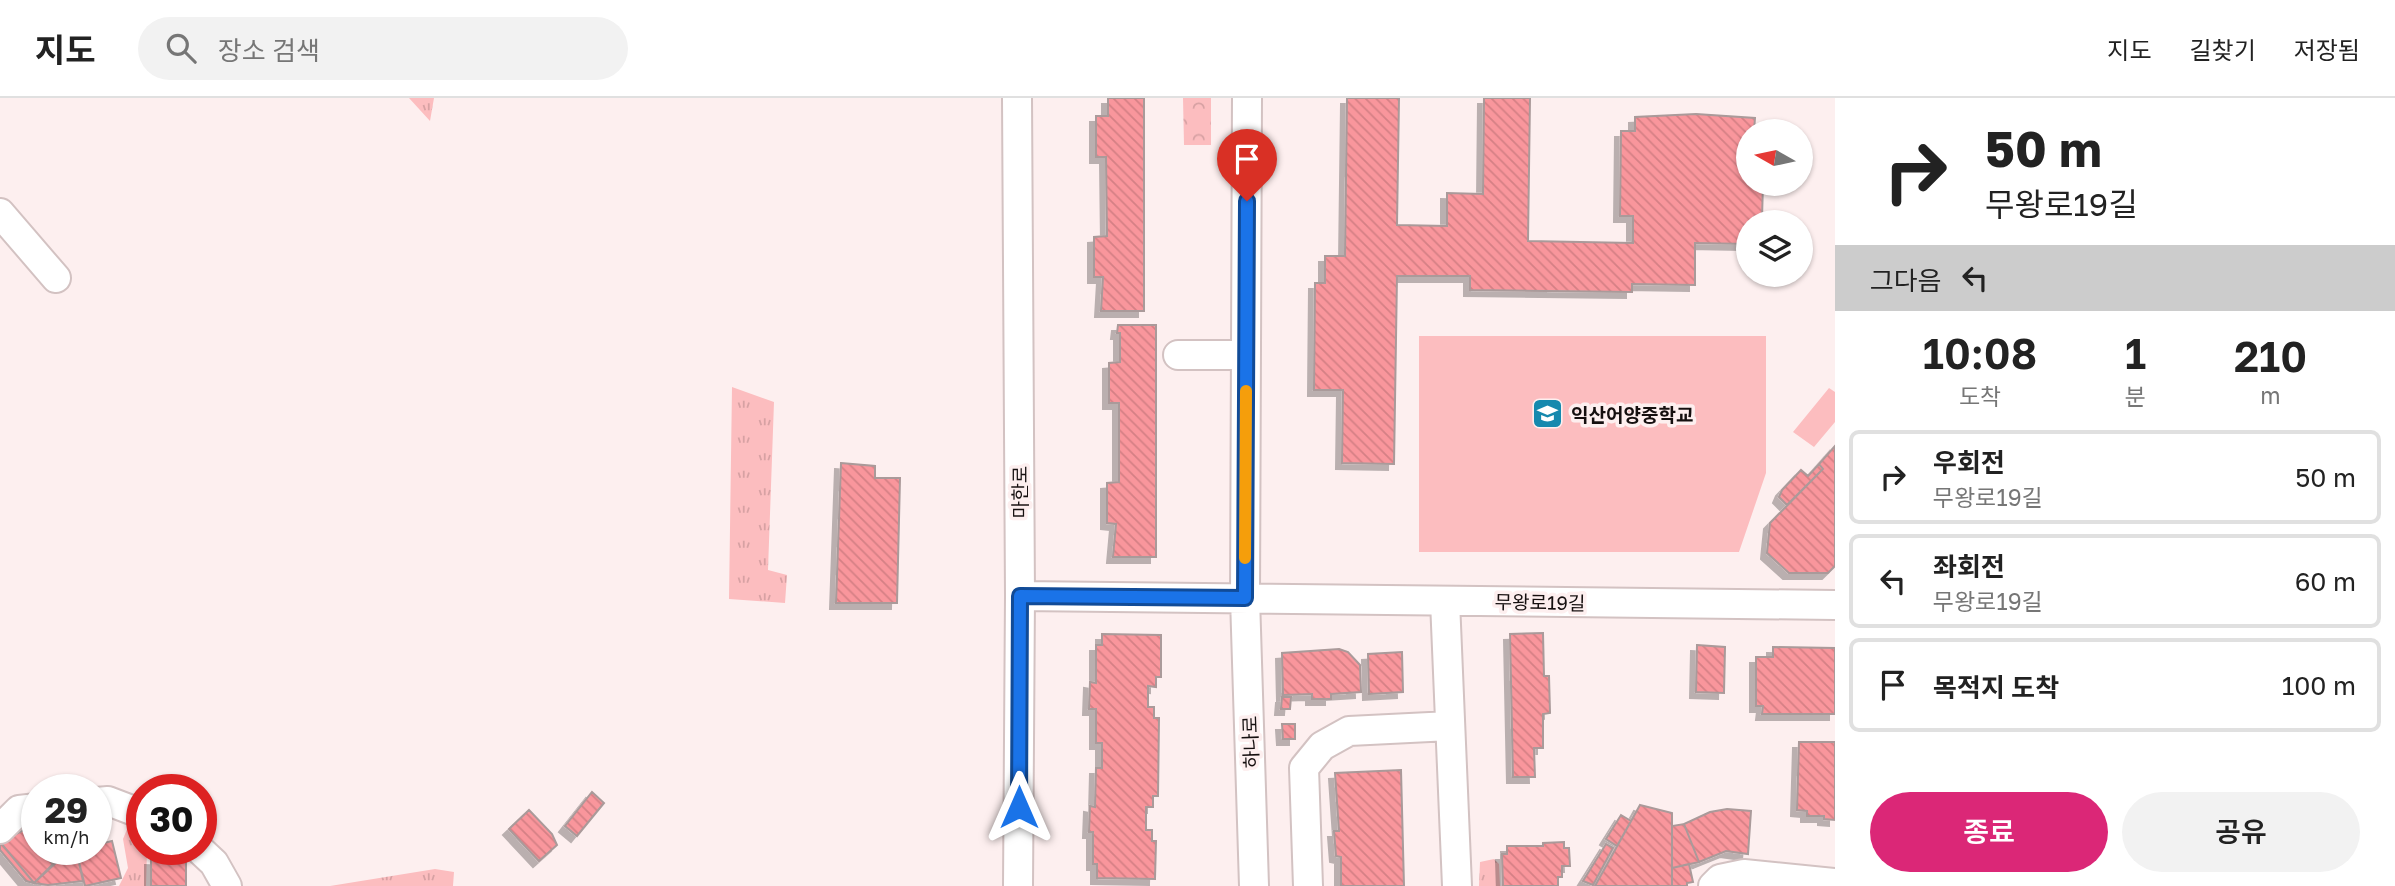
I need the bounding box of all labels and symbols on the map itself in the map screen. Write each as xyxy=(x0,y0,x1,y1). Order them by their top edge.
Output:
north arrow xyxy=(1736,119,1813,196)
pin xyxy=(1217,129,1277,201)
school or university icon: 익산어양중학교 xyxy=(1531,397,1565,431)
place label: 익산어양중학교 xyxy=(1571,403,1693,426)
street label: 마한로 xyxy=(1008,466,1031,518)
street label: 무왕로19길 xyxy=(1494,590,1586,614)
street label: 하나로 xyxy=(1238,715,1262,769)
position arrow xyxy=(982,770,1056,844)
speed limit sign: 30 xyxy=(126,774,217,865)

